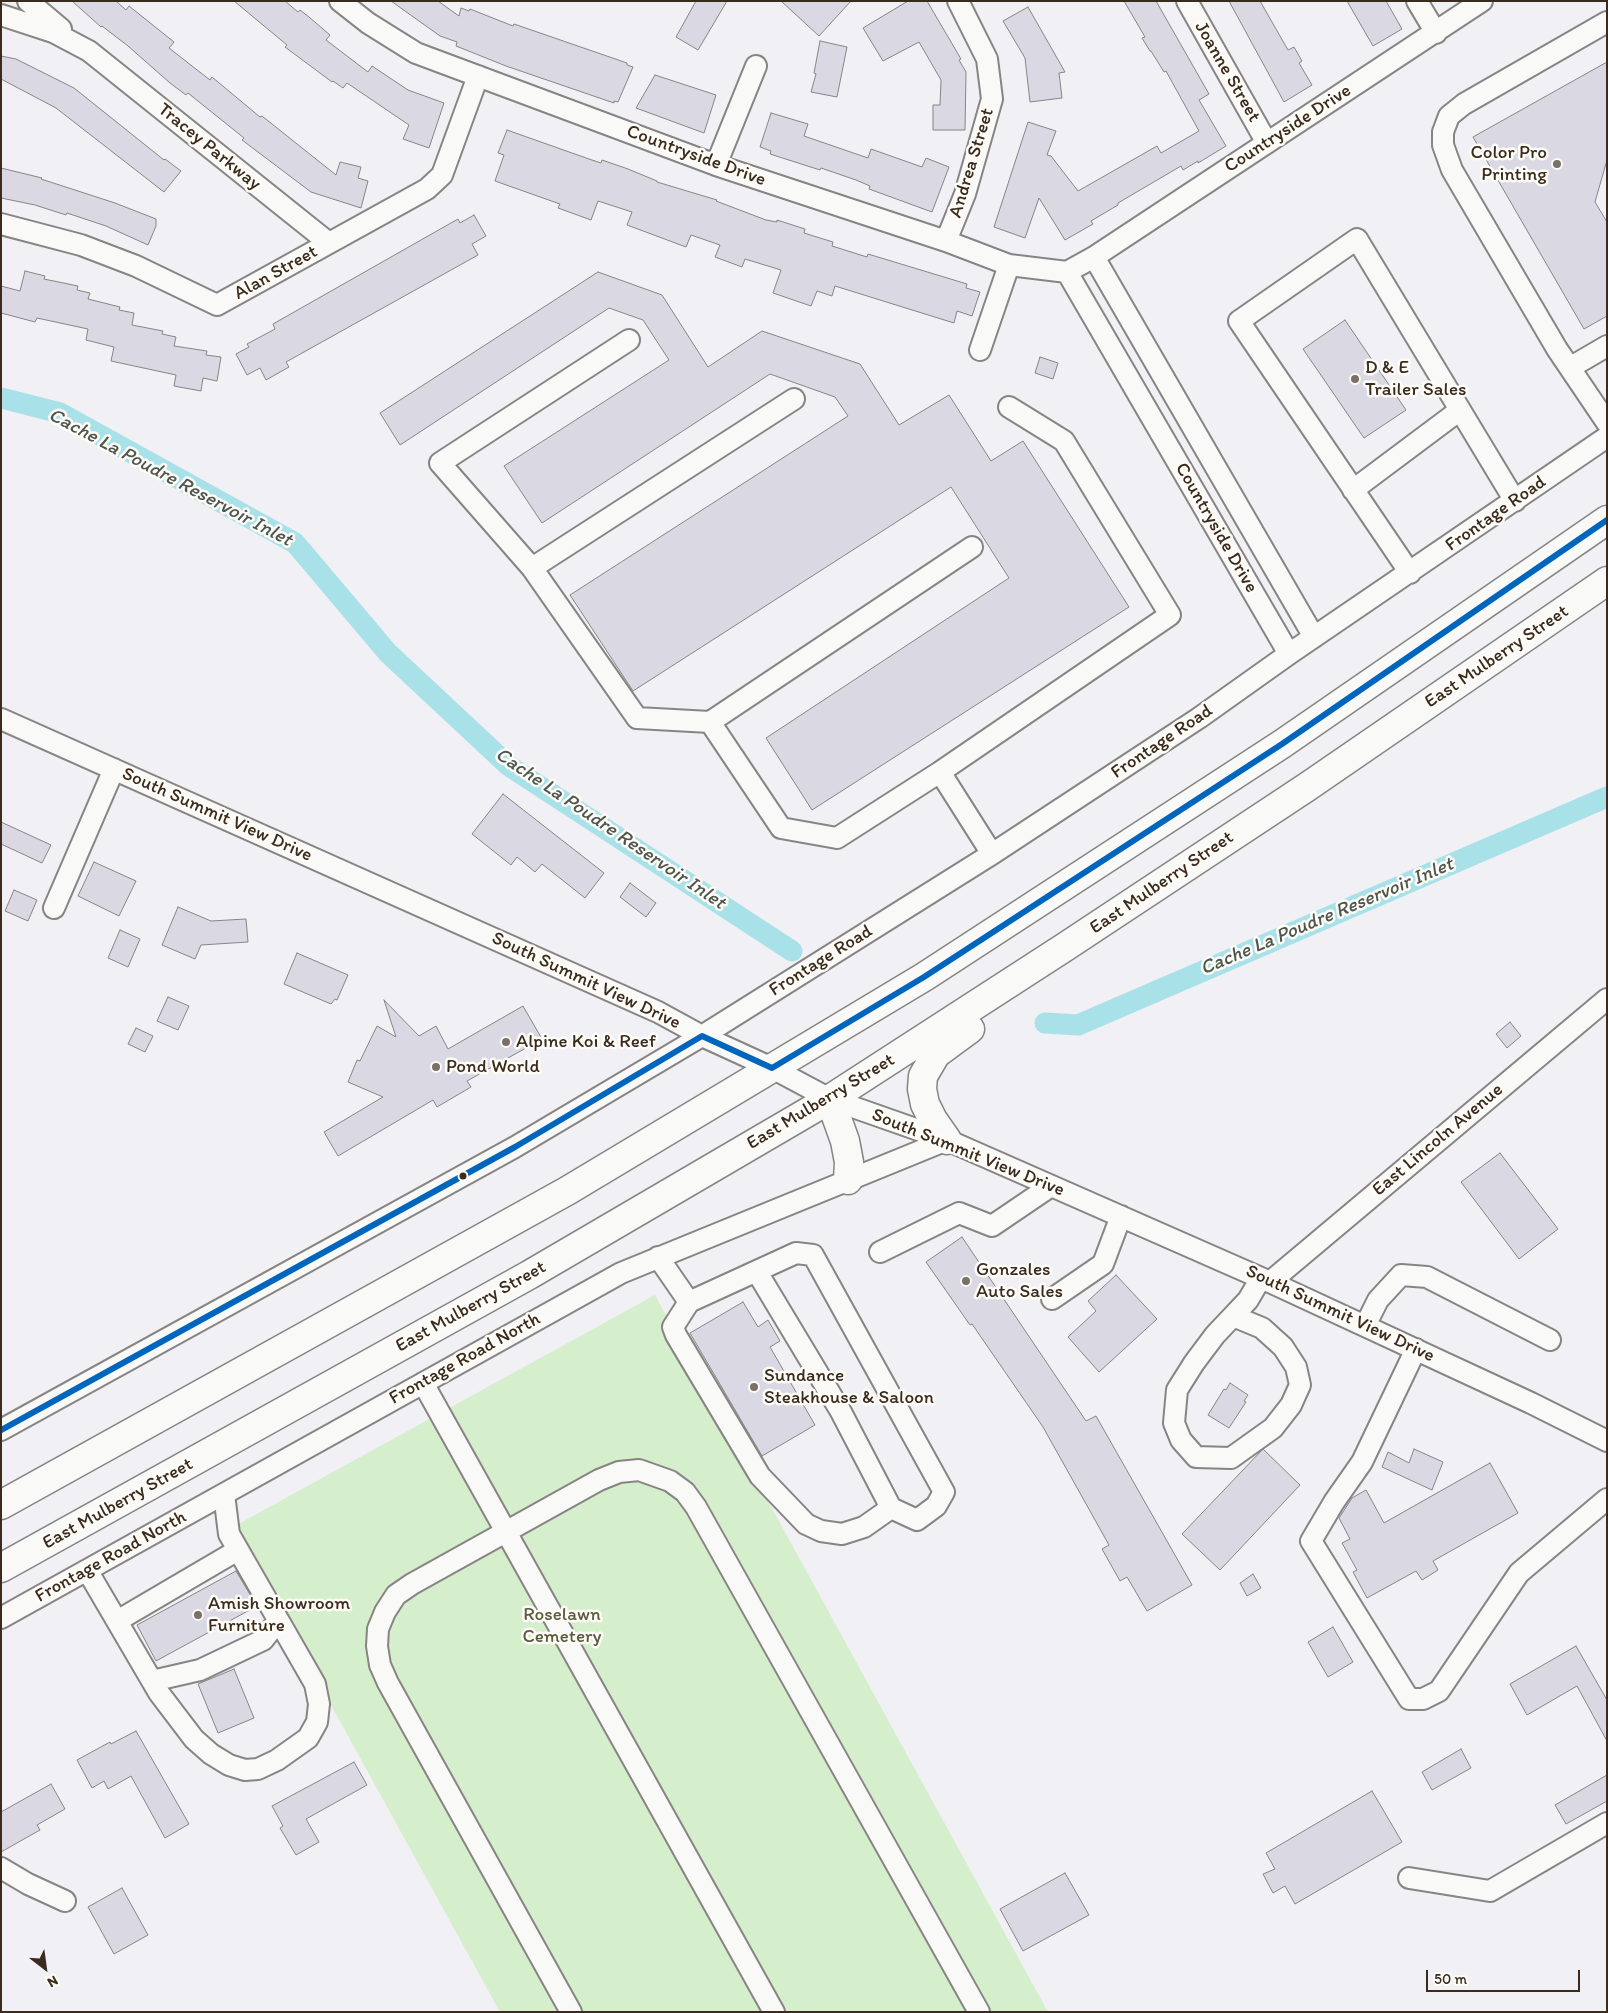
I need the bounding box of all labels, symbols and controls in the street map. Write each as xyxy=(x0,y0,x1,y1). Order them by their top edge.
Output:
street label: Joanne Street xyxy=(1189,18,1265,126)
street label: Countryside Drive xyxy=(1220,80,1356,178)
street label: Tracey Parkway xyxy=(153,98,265,196)
street label: Andrea Street xyxy=(945,105,999,221)
street label: Countryside Drive xyxy=(623,120,769,192)
place label: Color Pro Printing xyxy=(1470,142,1547,186)
marker: Color Pro Printing xyxy=(1551,158,1563,170)
street label: Alan Street xyxy=(230,241,322,305)
place label: D & E Trailer Sales xyxy=(1365,357,1466,401)
marker: D & E Trailer Sales xyxy=(1349,373,1361,385)
water label: Cache La Poudre Reservoir Inlet xyxy=(44,403,296,553)
street label: Countryside Drive xyxy=(1170,459,1262,597)
street label: Frontage Road xyxy=(1441,471,1551,557)
street label: East Mulberry Street xyxy=(1421,600,1573,714)
street label: Frontage Road xyxy=(1107,700,1217,784)
water label: Cache La Poudre Reservoir Inlet xyxy=(490,743,730,915)
street label: South Summit View Drive xyxy=(118,763,316,867)
street label: East Mulberry Street xyxy=(1086,826,1238,940)
water label: Cache La Poudre Reservoir Inlet xyxy=(1197,853,1457,981)
street label: Frontage Road xyxy=(765,920,877,1002)
street label: South Summit View Drive xyxy=(488,927,684,1035)
place label: Alpine Koi & Reef xyxy=(516,1031,656,1053)
marker: Alpine Koi & Reef xyxy=(500,1036,512,1048)
street label: East Mulberry Street xyxy=(743,1049,899,1155)
place label: Pond World xyxy=(446,1056,540,1078)
marker: Pond World xyxy=(430,1061,442,1073)
street label: East Lincoln Avenue xyxy=(1368,1079,1508,1201)
street label: South Summit View Drive xyxy=(868,1104,1068,1202)
unlabelled marker xyxy=(458,1171,468,1181)
street label: East Mulberry Street xyxy=(392,1256,550,1358)
place label: Gonzales Auto Sales xyxy=(976,1259,1063,1303)
street label: South Summit View Drive xyxy=(1242,1260,1438,1368)
marker: Gonzales Auto Sales xyxy=(960,1275,972,1287)
street label: Frontage Road North xyxy=(385,1308,545,1410)
place label: Sundance Steakhouse & Saloon xyxy=(764,1365,934,1409)
marker: Sundance Steakhouse & Saloon xyxy=(748,1381,760,1393)
street label: East Mulberry Street xyxy=(39,1453,197,1555)
street label: Frontage Road North xyxy=(31,1506,191,1608)
place label: Amish Showroom Furniture xyxy=(208,1593,350,1637)
park label: Roselawn Cemetery xyxy=(522,1604,602,1648)
marker: Amish Showroom Furniture xyxy=(192,1609,204,1621)
north arrow xyxy=(20,1943,70,1993)
scale bar xyxy=(1428,1960,1582,1992)
text: 50 m xyxy=(1434,1970,1467,1988)
text: N xyxy=(44,1972,61,1991)

